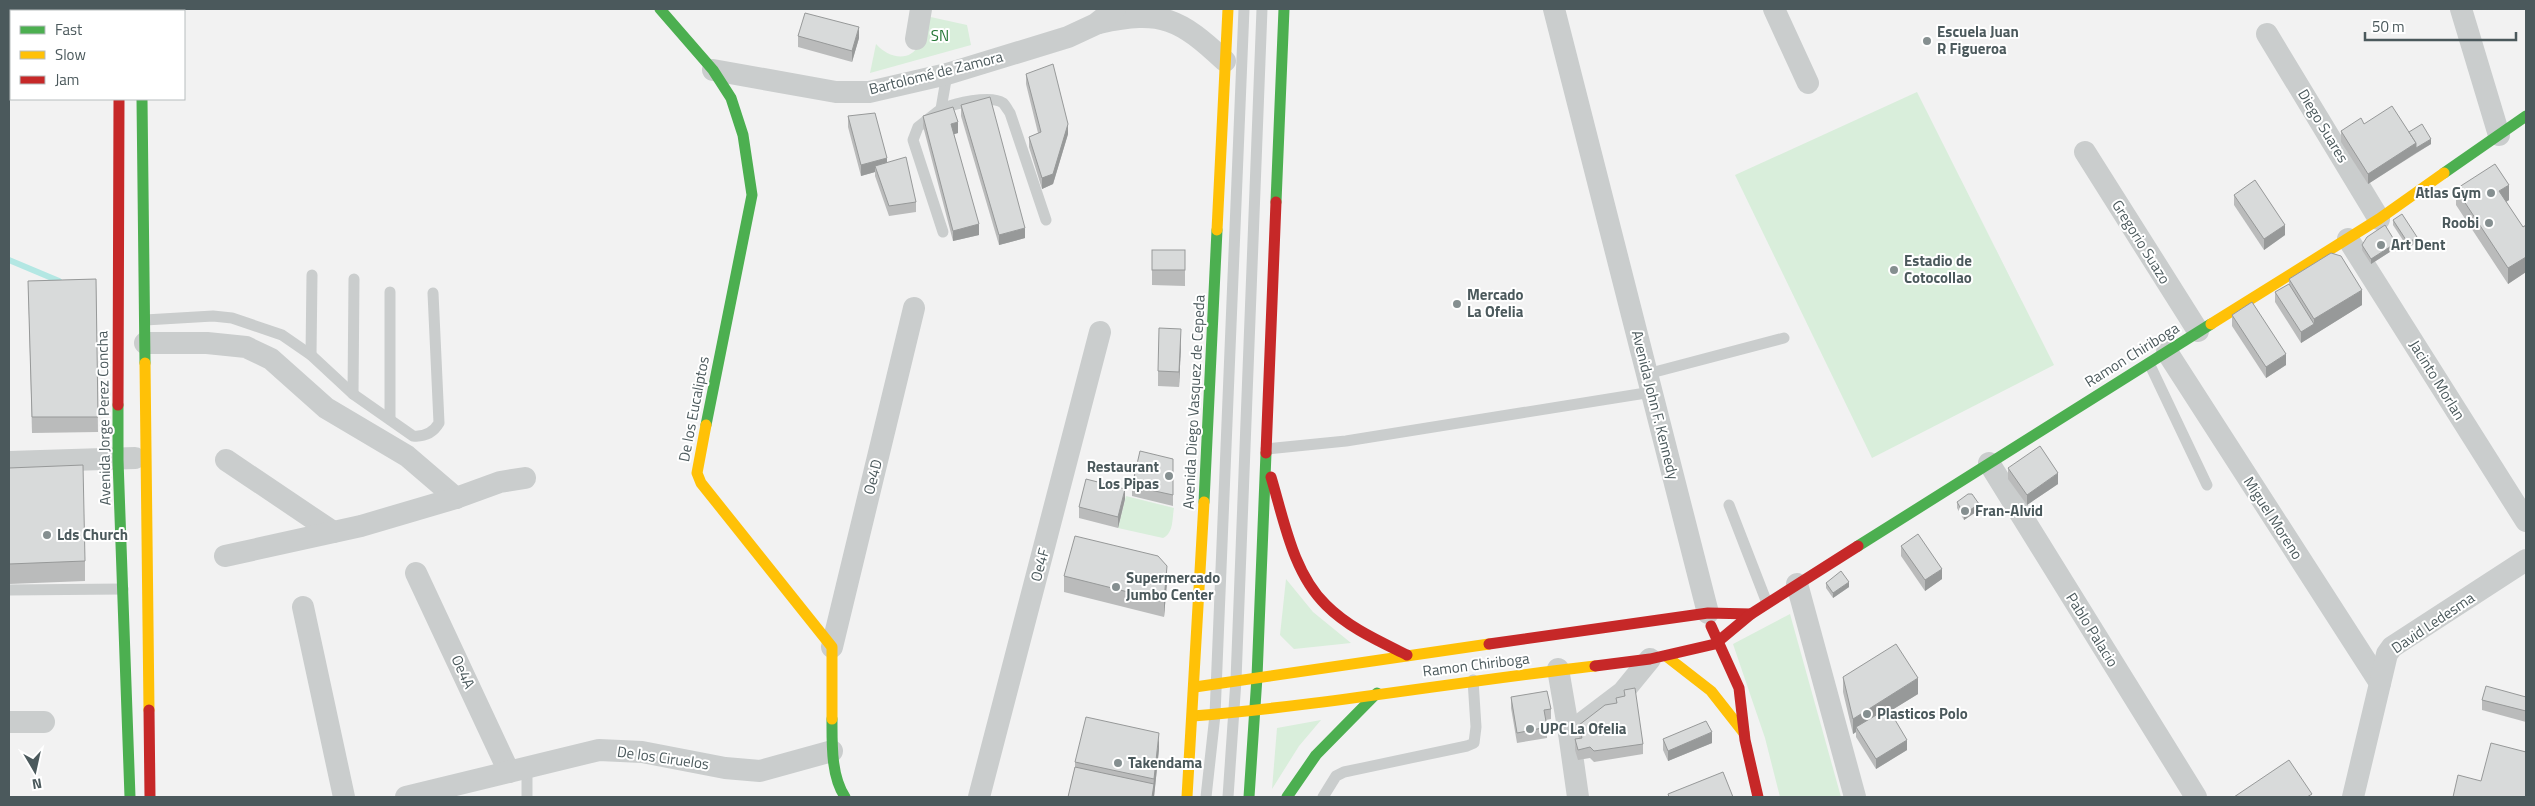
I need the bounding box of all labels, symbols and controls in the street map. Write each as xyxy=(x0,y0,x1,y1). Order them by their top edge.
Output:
legend xyxy=(10,10,185,100)
scale bar xyxy=(2365,10,2516,42)
text: 50 m xyxy=(2372,15,2405,38)
text: Fast xyxy=(55,18,83,41)
place label: Escuela Juan R Figueroa xyxy=(1937,20,2019,60)
park label: SN xyxy=(931,24,949,47)
marker: Escuela Juan R Figueroa xyxy=(1921,35,1933,47)
text: Slow xyxy=(55,43,86,66)
street label: Bartolomé de Zamora xyxy=(866,45,1006,100)
text: Jam xyxy=(55,68,79,91)
street label: Diego Suares xyxy=(2292,84,2355,167)
place label: Atlas Gym xyxy=(2415,181,2481,204)
marker: Atlas Gym xyxy=(2485,187,2497,199)
street label: Gregorio Suazo xyxy=(2106,195,2177,288)
place label: Roobi xyxy=(2442,211,2479,234)
marker: Roobi xyxy=(2483,217,2495,229)
place label: Art Dent xyxy=(2391,233,2446,256)
marker: Art Dent xyxy=(2375,239,2387,251)
place label: Estadio de Cotocollao xyxy=(1904,249,1972,289)
marker: Estadio de Cotocollao xyxy=(1888,264,1900,276)
place label: Mercado La Ofelia xyxy=(1467,283,1524,323)
street label: Avenida Diego Vasquez de Cepeda xyxy=(1176,294,1211,510)
marker: Mercado La Ofelia xyxy=(1451,298,1463,310)
street label: Ramon Chiriboga xyxy=(2080,316,2184,393)
street label: Avenida John F. Kennedy xyxy=(1626,328,1685,482)
street label: Avenida Jorge Perez Concha xyxy=(90,330,117,505)
street label: Jacinto Morlan xyxy=(2404,335,2471,424)
street label: De los Eucaliptos xyxy=(672,354,715,464)
place label: Restaurant Los Pipas xyxy=(1087,455,1160,495)
street label: Oe4D xyxy=(857,457,888,497)
marker: Restaurant Los Pipas xyxy=(1163,470,1175,482)
street label: Miguel Moreno xyxy=(2238,472,2309,564)
place label: Fran-Alvid xyxy=(1975,499,2043,522)
marker: Fran-Alvid xyxy=(1959,505,1971,517)
place label: Lds Church xyxy=(57,523,128,546)
marker: Lds Church xyxy=(41,529,53,541)
street label: Oe4F xyxy=(1024,545,1055,584)
place label: Supermercado Jumbo Center xyxy=(1126,566,1220,606)
marker: Supermercado Jumbo Center xyxy=(1110,581,1122,593)
street label: David Ledesma xyxy=(2386,586,2479,659)
street label: Pablo Palacio xyxy=(2060,588,2124,671)
street label: Ramon Chiriboga xyxy=(1421,646,1531,682)
street label: Oe4A xyxy=(446,651,481,692)
place label: Plasticos Polo xyxy=(1877,702,1968,725)
marker: Plasticos Polo xyxy=(1861,708,1873,720)
place label: UPC La Ofelia xyxy=(1540,717,1627,740)
marker: UPC La Ofelia xyxy=(1524,723,1536,735)
street label: De los Ciruelos xyxy=(616,740,711,775)
north arrow xyxy=(10,746,60,796)
place label: Takendama xyxy=(1128,751,1202,774)
marker: Takendama xyxy=(1112,757,1124,769)
text: N xyxy=(31,773,44,795)

